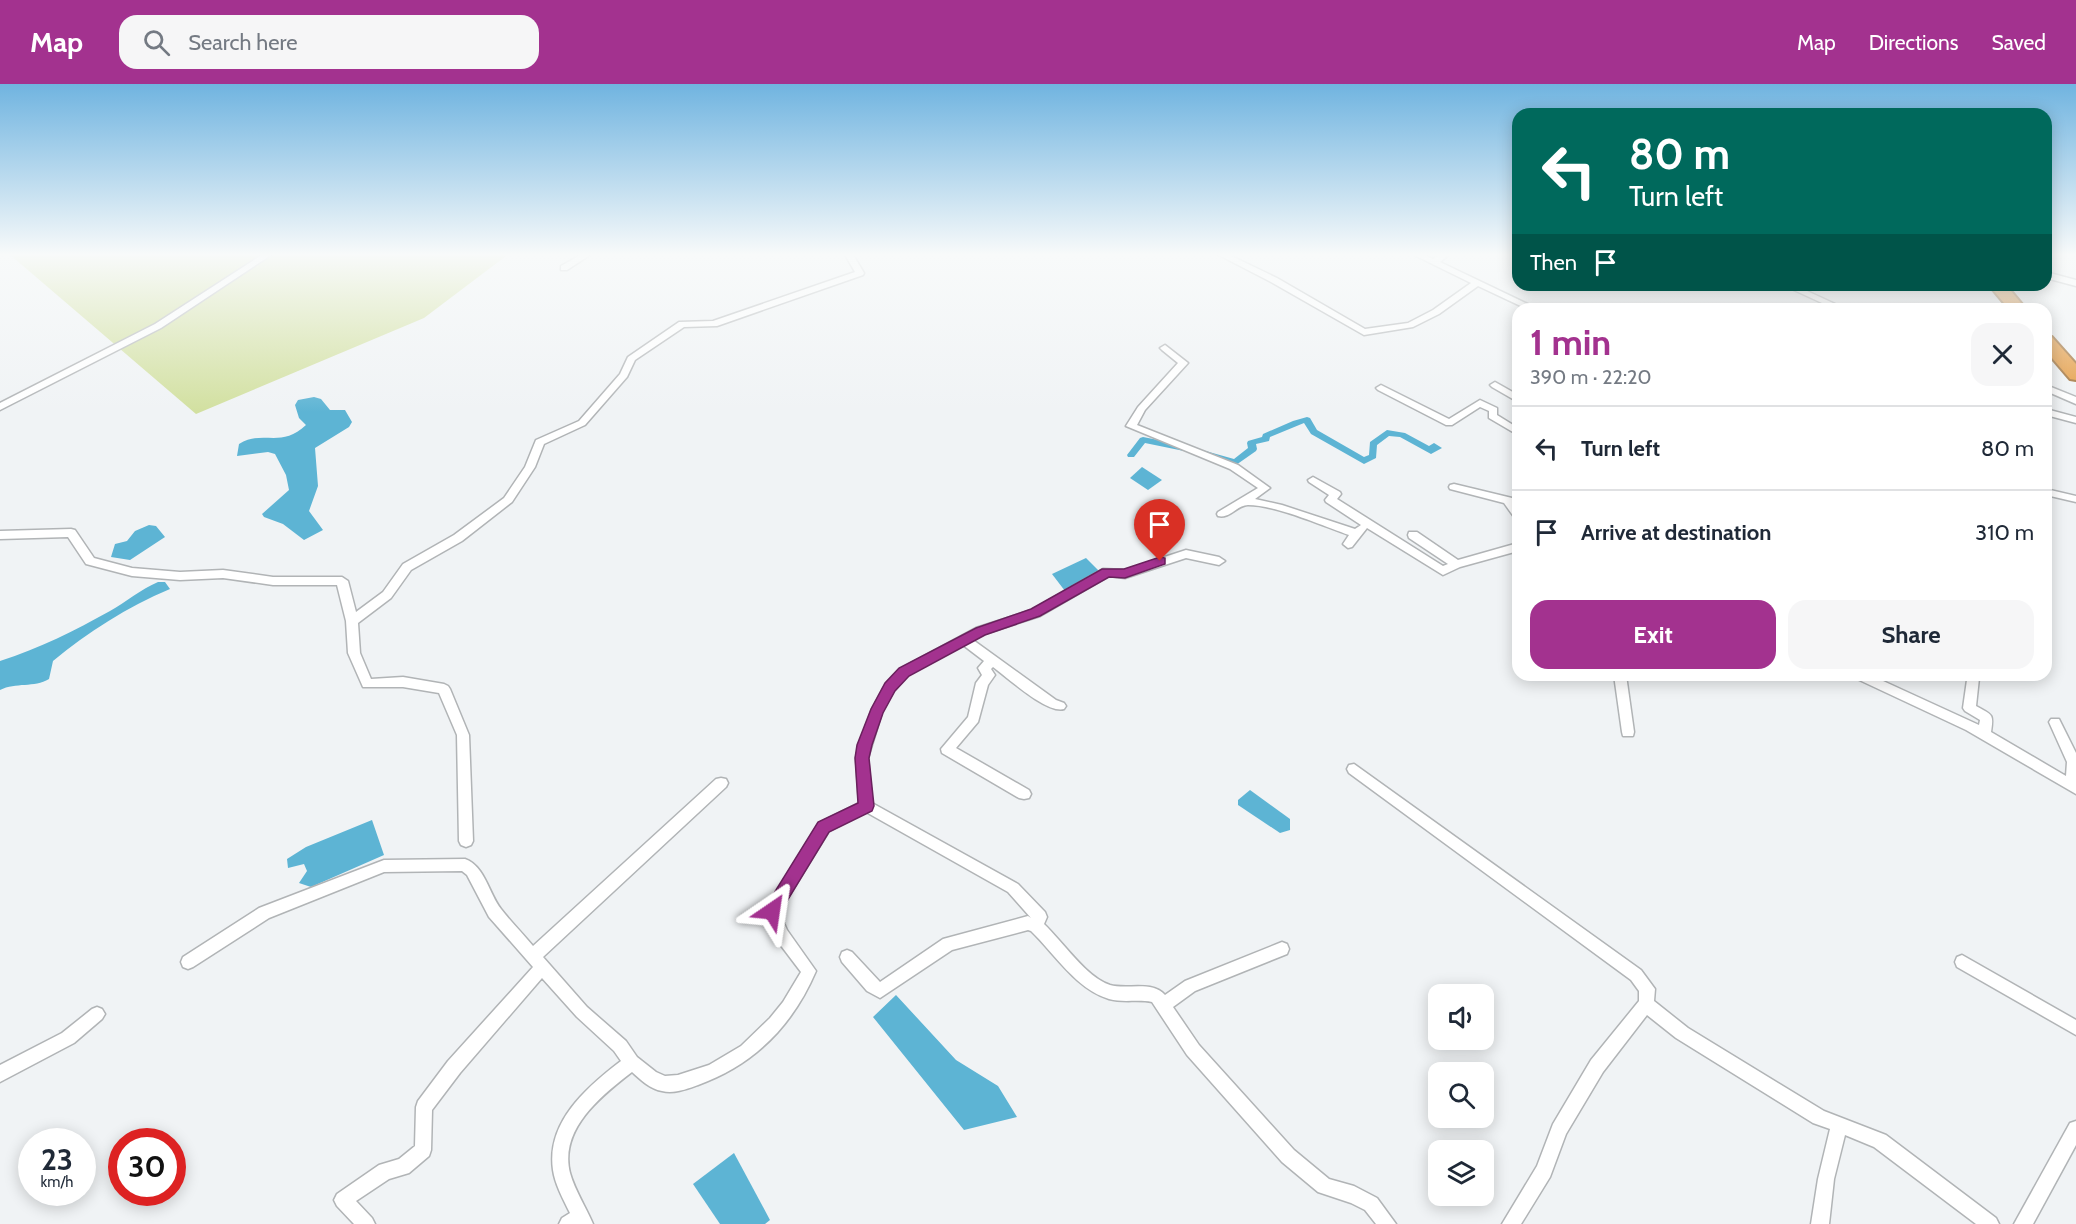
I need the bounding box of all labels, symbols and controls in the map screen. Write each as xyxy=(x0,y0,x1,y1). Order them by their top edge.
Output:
search box xyxy=(119,15,539,69)
text: Map xyxy=(30,25,83,59)
icon: search xyxy=(140,26,173,59)
text: Search here xyxy=(188,29,297,56)
text: Map xyxy=(1797,30,1836,55)
text: Directions xyxy=(1869,30,1958,55)
text: Saved xyxy=(1991,30,2046,55)
text: 80 m xyxy=(1629,128,1730,180)
icon: left xyxy=(1530,132,1608,210)
text: Turn left xyxy=(1629,180,1723,213)
icon: arrive xyxy=(1589,246,1622,279)
text: Then xyxy=(1530,249,1577,276)
text: 1 min xyxy=(1530,320,1611,364)
button: close xyxy=(1971,323,2034,386)
text: 390 m · 22:20 xyxy=(1530,365,1652,389)
icon: left xyxy=(1530,432,1563,465)
text: Turn left xyxy=(1581,435,1660,462)
text: 80 m xyxy=(1981,435,2034,462)
pin xyxy=(1134,499,1185,561)
icon: arrive xyxy=(1143,508,1176,541)
icon: arrive xyxy=(1530,516,1563,549)
text: Arrive at destination xyxy=(1581,519,1771,546)
text: 310 m xyxy=(1975,519,2034,546)
button: Exit xyxy=(1530,600,1776,669)
button: Share xyxy=(1788,600,2034,669)
position arrow xyxy=(740,879,804,943)
map controls xyxy=(1428,984,1494,1206)
button: sound xyxy=(1428,984,1494,1050)
button: search xyxy=(1428,1062,1494,1128)
speed limit sign: 30 xyxy=(108,1128,186,1206)
button: layers xyxy=(1428,1140,1494,1206)
text: 23 xyxy=(41,1141,73,1178)
text: km/h xyxy=(41,1173,73,1191)

